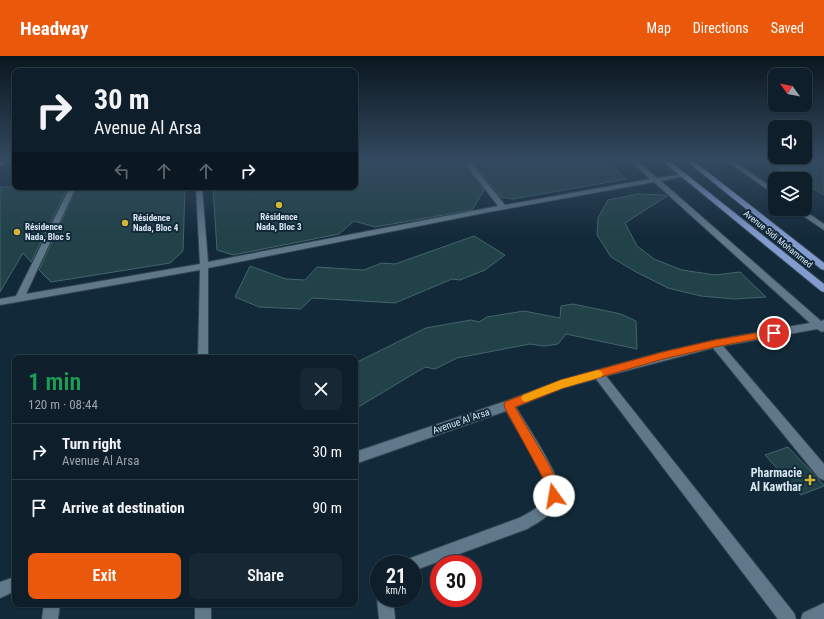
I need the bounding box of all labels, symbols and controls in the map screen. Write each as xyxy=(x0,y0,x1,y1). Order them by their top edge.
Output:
text: Headway xyxy=(20,17,88,40)
text: Map xyxy=(647,20,671,36)
text: Directions xyxy=(693,20,749,36)
text: Saved xyxy=(771,20,804,36)
north arrow xyxy=(768,68,812,112)
map controls xyxy=(768,68,812,216)
text: 30 m xyxy=(94,83,150,116)
icon: right xyxy=(28,84,80,136)
text: Avenue Al Arsa xyxy=(94,117,201,138)
button: sound xyxy=(768,120,812,164)
icon: left xyxy=(111,160,133,182)
icon: ahead xyxy=(153,160,175,182)
icon: ahead xyxy=(195,160,217,182)
icon: right xyxy=(237,160,259,182)
button: layers xyxy=(768,172,812,216)
marker: Résidence Nada, Bloc 3 xyxy=(274,200,284,210)
street label: Avenue Sidi Mohammed xyxy=(742,208,814,270)
place label: Résidence Nada, Bloc 3 xyxy=(256,212,302,232)
place label: Résidence Nada, Bloc 4 xyxy=(133,213,179,233)
marker: Résidence Nada, Bloc 4 xyxy=(120,218,130,228)
place label: Résidence Nada, Bloc 5 xyxy=(25,222,71,242)
marker: Résidence Nada, Bloc 5 xyxy=(12,227,22,237)
pin xyxy=(757,316,791,350)
icon: arrive xyxy=(763,322,785,344)
text: 1 min xyxy=(28,368,81,396)
button: close xyxy=(300,368,342,410)
text: 120 m · 08:44 xyxy=(28,397,98,412)
street label: Avenue Al Arsa xyxy=(431,406,491,436)
text: Turn right xyxy=(62,435,121,453)
icon: right xyxy=(28,441,50,463)
text: 30 m xyxy=(312,443,342,461)
text: Avenue Al Arsa xyxy=(62,453,140,468)
place label: Pharmacie Al Kawthar xyxy=(750,466,802,494)
position arrow xyxy=(533,475,575,517)
marker: Pharmacie Al Kawthar xyxy=(805,475,815,485)
icon: arrive xyxy=(28,497,50,519)
text: Arrive at destination xyxy=(62,499,185,517)
text: 90 m xyxy=(312,499,342,517)
button: Exit xyxy=(28,553,181,599)
button: Share xyxy=(189,553,342,599)
speed limit sign: 30 xyxy=(430,555,482,607)
text: 21 xyxy=(386,564,406,588)
text: km/h xyxy=(386,585,406,596)

